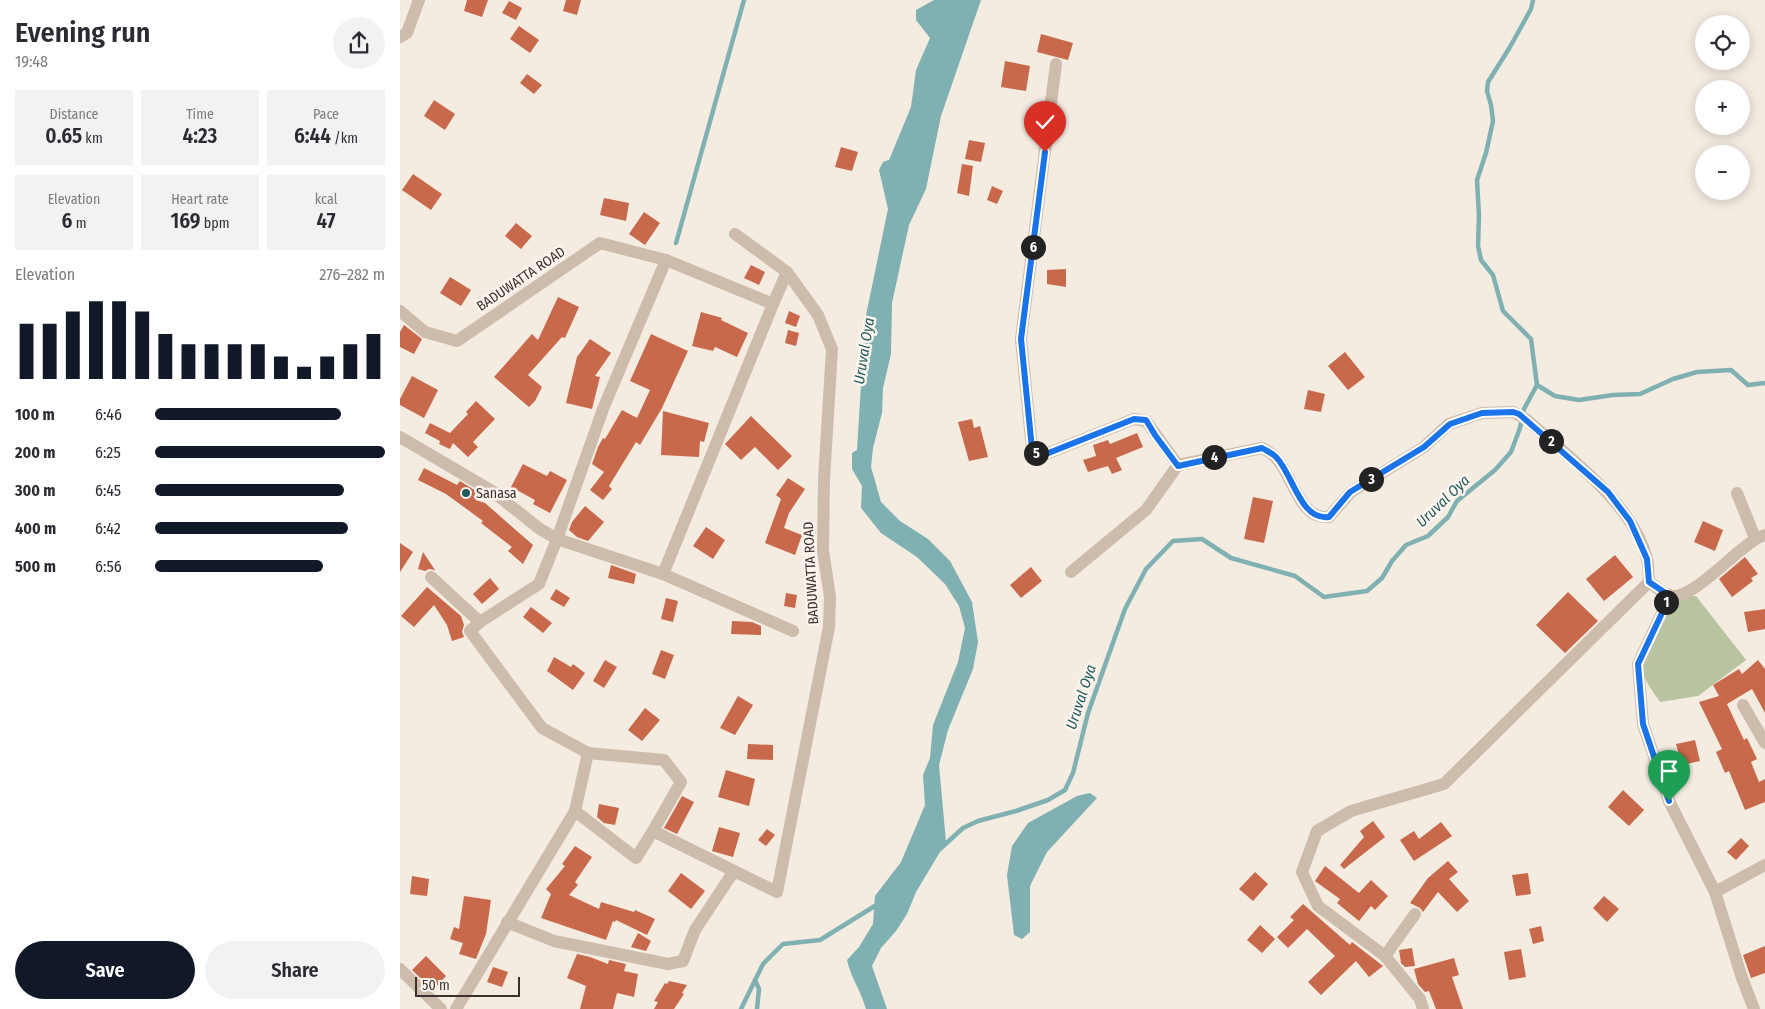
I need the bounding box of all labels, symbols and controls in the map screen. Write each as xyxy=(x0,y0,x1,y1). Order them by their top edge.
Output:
map controls xyxy=(1695,15,1750,200)
button: locate xyxy=(1695,15,1750,70)
text: Evening run xyxy=(15,16,150,49)
button: share xyxy=(333,17,385,69)
text: 19:48 xyxy=(15,52,48,71)
button: + xyxy=(1695,80,1750,135)
pin xyxy=(1024,101,1066,152)
text: Distance xyxy=(50,106,99,123)
text: Time xyxy=(186,106,214,123)
text: Pace xyxy=(313,106,339,123)
icon: check xyxy=(1031,108,1059,136)
text: 0.65 xyxy=(45,123,82,149)
text: 4:23 xyxy=(183,123,217,149)
text: 6:44 xyxy=(294,123,331,149)
text: km xyxy=(82,130,103,147)
text: /km xyxy=(331,130,358,147)
button: − xyxy=(1695,145,1750,200)
text: Elevation xyxy=(48,191,100,208)
text: Heart rate xyxy=(171,191,229,208)
text: kcal xyxy=(315,191,337,208)
text: 6 xyxy=(62,208,72,234)
text: 169 xyxy=(171,208,201,234)
text: 47 xyxy=(316,208,336,234)
text: m xyxy=(72,215,86,232)
text: bpm xyxy=(201,215,229,232)
pin: 6 xyxy=(1020,234,1046,260)
text: 6 xyxy=(1030,239,1037,256)
street label: BADUWATTA ROAD xyxy=(474,243,568,315)
text: Elevation xyxy=(15,265,75,284)
text: 276–282 m xyxy=(319,265,385,284)
water label: Uruval Oya xyxy=(850,316,878,386)
text: 100 m xyxy=(15,405,55,424)
text: 6:46 xyxy=(95,405,122,424)
pin: 2 xyxy=(1538,428,1564,454)
text: 2 xyxy=(1548,433,1555,450)
pin: 5 xyxy=(1024,440,1048,466)
text: 200 m xyxy=(15,443,55,462)
text: 6:25 xyxy=(95,443,121,462)
pin: 4 xyxy=(1202,444,1226,470)
text: 5 xyxy=(1033,445,1040,462)
text: 4 xyxy=(1211,449,1218,466)
pin: 3 xyxy=(1358,466,1384,492)
text: 3 xyxy=(1368,471,1375,488)
water label: Uruval Oya xyxy=(1413,471,1474,531)
text: 300 m xyxy=(15,481,56,500)
text: 6:45 xyxy=(95,481,121,500)
place label: Sanasa xyxy=(476,485,517,502)
marker: Sanasa xyxy=(460,487,472,499)
text: 400 m xyxy=(15,519,56,538)
text: 6:42 xyxy=(95,519,121,538)
street label: BADUWATTA ROAD xyxy=(800,521,822,625)
text: 500 m xyxy=(15,557,56,576)
text: 6:56 xyxy=(95,557,122,576)
pin: 1 xyxy=(1654,590,1678,614)
text: 1 xyxy=(1664,594,1669,611)
water label: Uruval Oya xyxy=(1062,662,1100,732)
pin xyxy=(1648,750,1690,801)
icon: arrive xyxy=(1655,757,1683,785)
button: Save xyxy=(15,941,195,999)
button: Share xyxy=(205,941,385,999)
scale bar xyxy=(415,974,520,997)
text: 50 m xyxy=(422,977,450,994)

